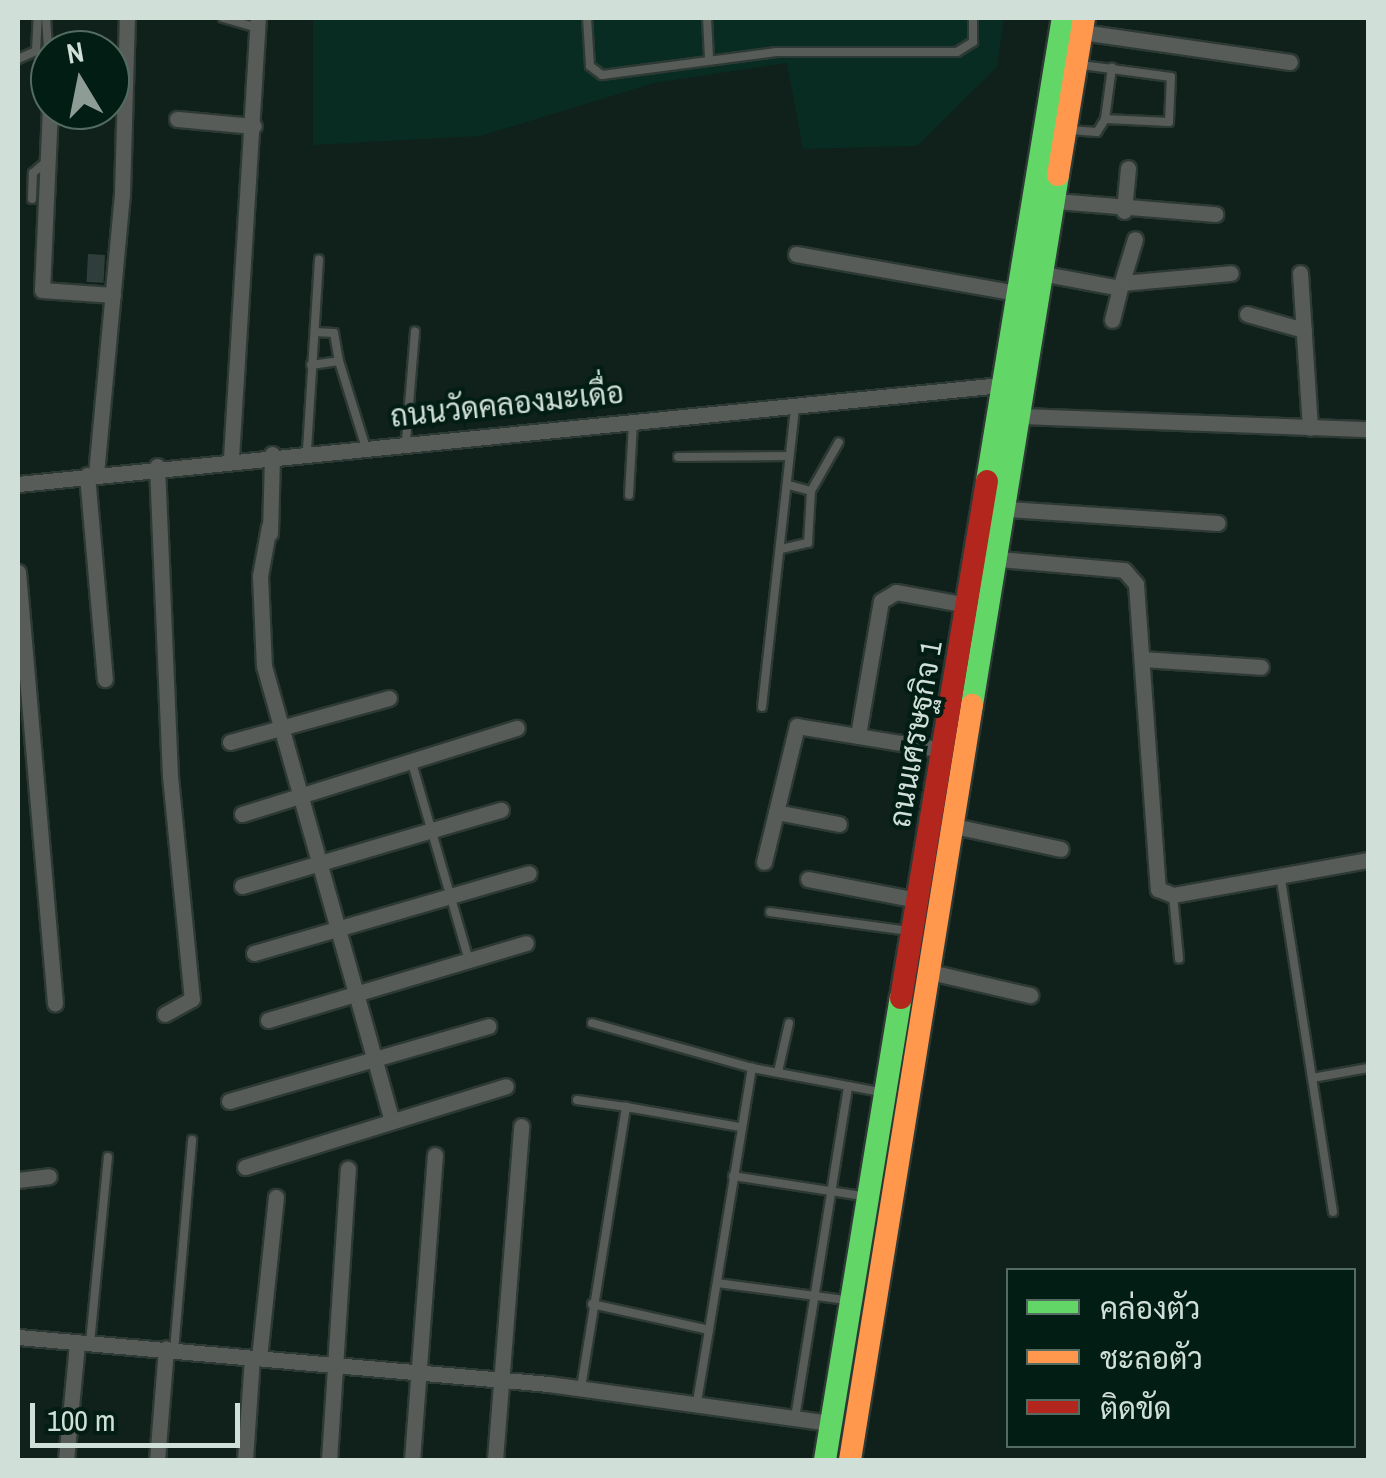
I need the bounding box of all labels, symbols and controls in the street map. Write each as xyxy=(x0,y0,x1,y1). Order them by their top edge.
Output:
north arrow xyxy=(30,30,130,130)
text: N xyxy=(64,32,87,73)
street label: ถนนวัดคลองมะเดื่อ xyxy=(388,374,626,434)
street label: ถนนเศรษฐกิจ 1 xyxy=(881,638,949,830)
legend xyxy=(1006,1268,1356,1448)
text: คล่องตัว xyxy=(1100,1288,1200,1328)
text: ชะลอตัว xyxy=(1100,1338,1203,1378)
scale bar xyxy=(35,1383,245,1445)
text: ติดขัด xyxy=(1100,1388,1172,1428)
text: 100 m xyxy=(47,1400,115,1440)

